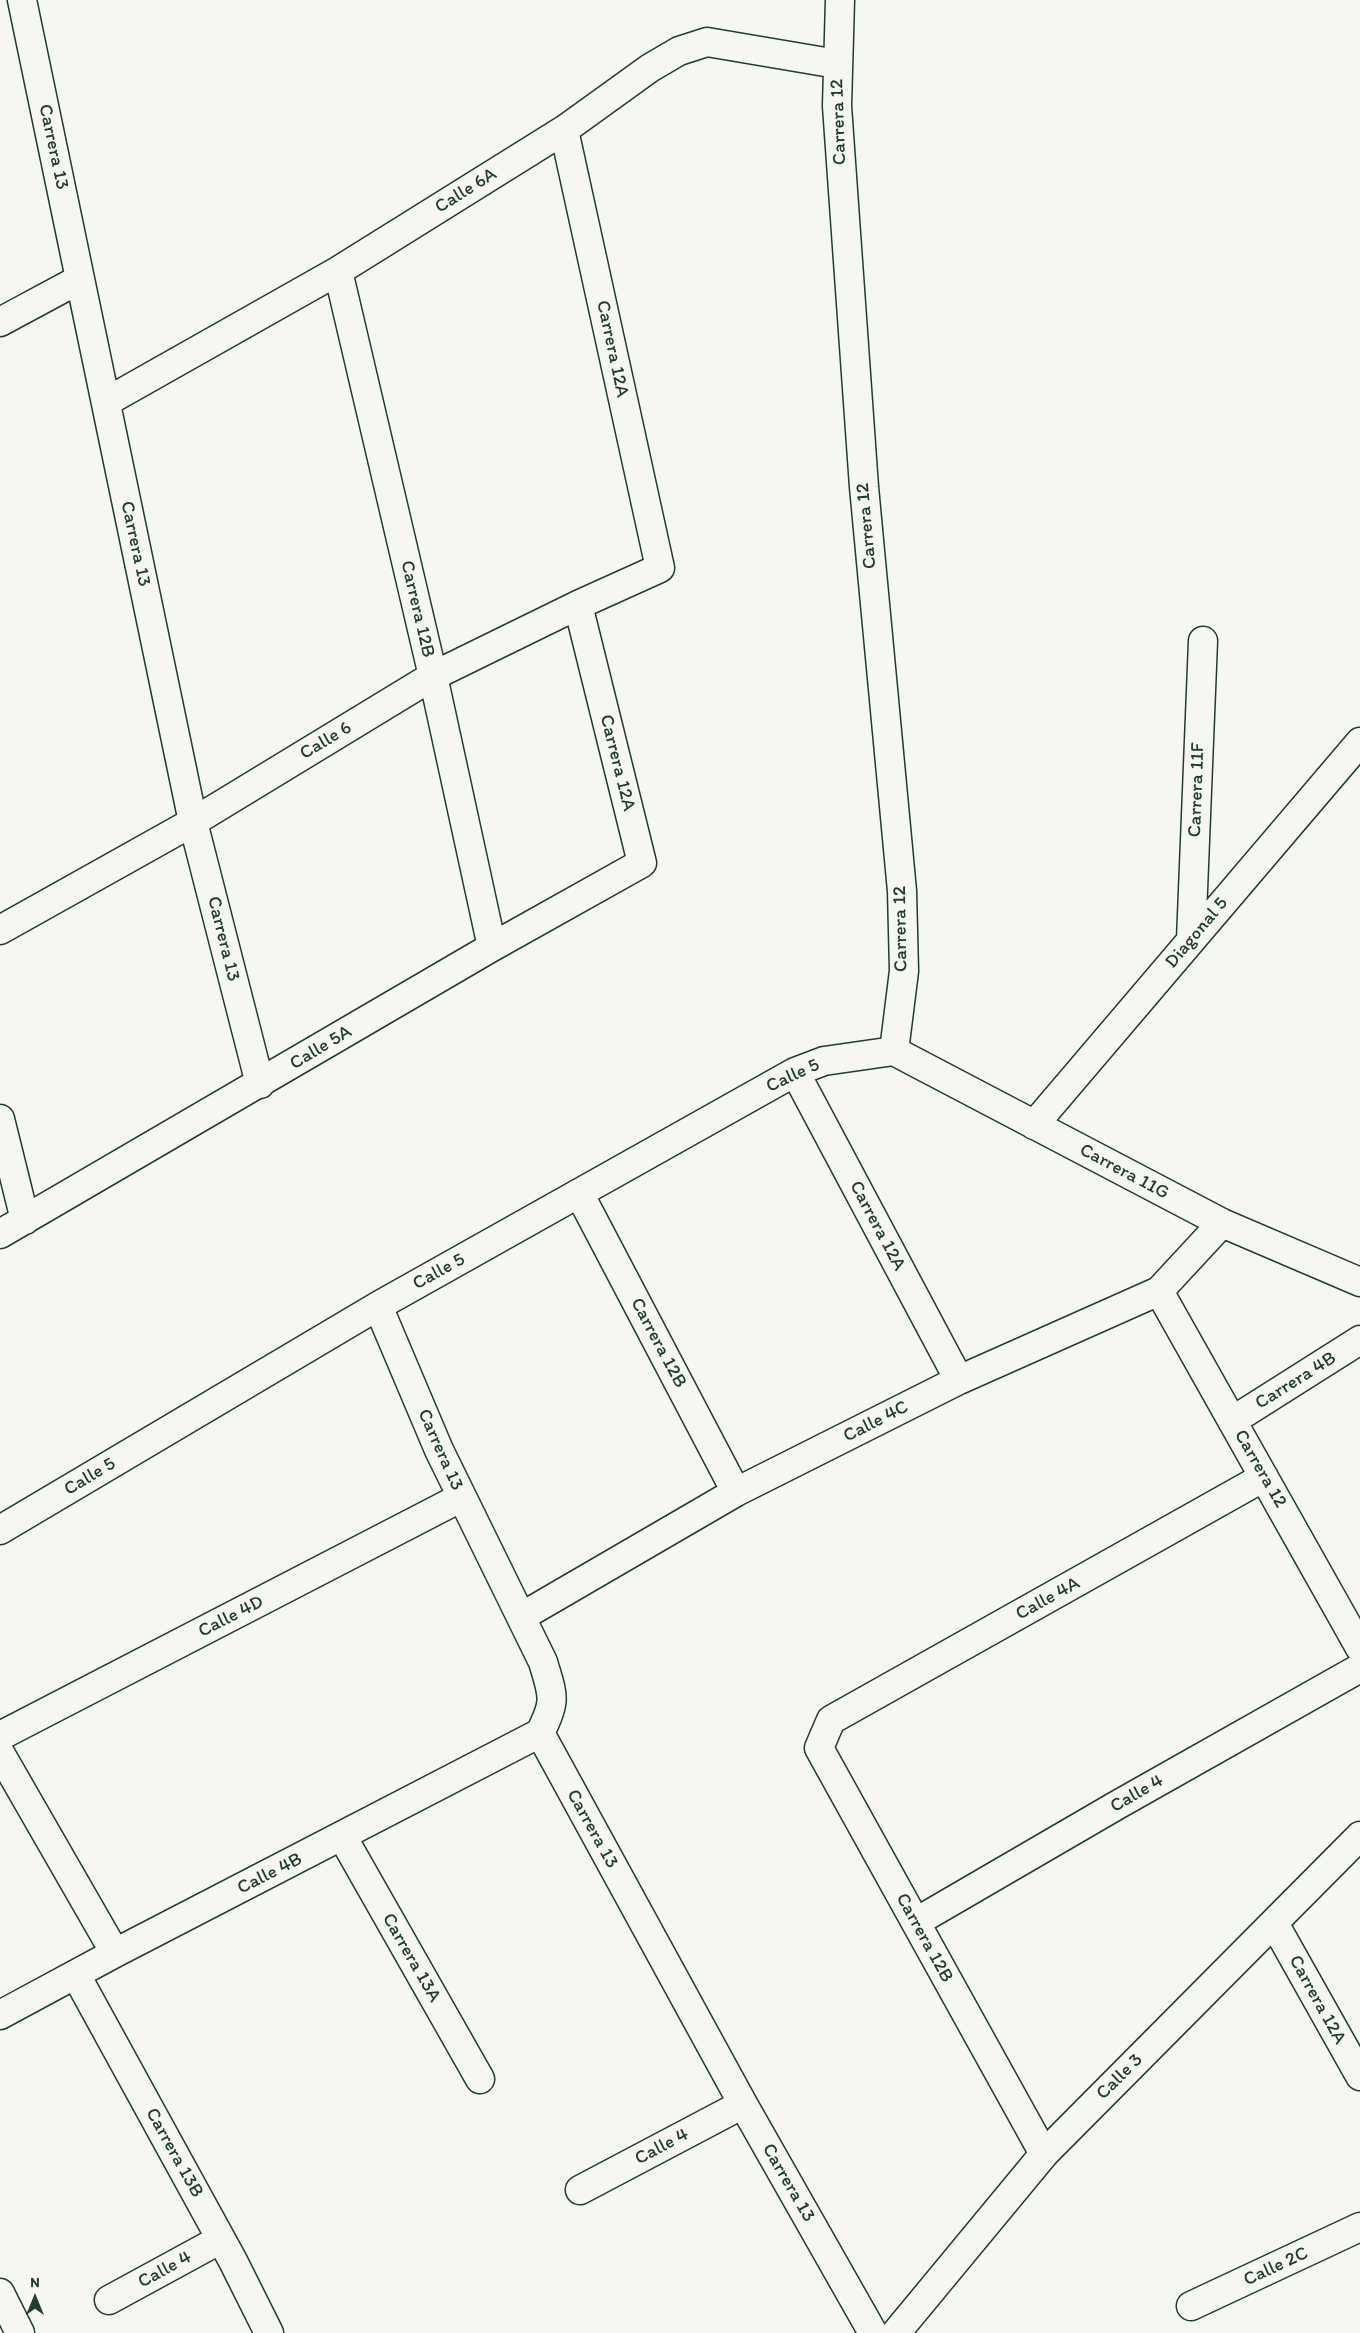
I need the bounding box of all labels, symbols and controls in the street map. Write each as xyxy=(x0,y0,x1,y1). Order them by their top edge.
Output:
street label: Carrera 12 xyxy=(826,78,852,166)
street label: Carrera 13 xyxy=(33,102,73,192)
street label: Calle 6A xyxy=(431,163,501,219)
street label: Carrera 12A xyxy=(591,298,633,400)
street label: Carrera 12 xyxy=(852,482,882,570)
street label: Carrera 13 xyxy=(115,499,155,589)
street label: Carrera 12B xyxy=(395,558,439,660)
street label: Carrera 12A xyxy=(594,712,640,814)
street label: Calle 6 xyxy=(296,717,356,765)
street label: Carrera 11F xyxy=(1184,742,1210,838)
street label: Carrera 12 xyxy=(889,886,913,972)
street label: Diagonal 5 xyxy=(1161,893,1233,973)
street label: Carrera 13 xyxy=(201,894,245,984)
street label: Calle 5A xyxy=(286,1021,356,1075)
street label: Calle 5 xyxy=(763,1054,823,1098)
street label: Carrera 11G xyxy=(1075,1139,1173,1205)
street label: Carrera 12A xyxy=(844,1177,910,1275)
street label: Calle 5 xyxy=(409,1248,469,1296)
street label: Carrera 12B xyxy=(625,1294,691,1392)
street label: Carrera 4B xyxy=(1251,1347,1341,1415)
street label: Calle 4C xyxy=(840,1396,912,1448)
street label: Carrera 13 xyxy=(412,1406,468,1494)
street label: Carrera 12 xyxy=(1229,1426,1291,1512)
street label: Calle 5 xyxy=(60,1453,120,1501)
street label: Calle 4A xyxy=(1012,1572,1084,1626)
street label: Calle 4D xyxy=(195,1591,267,1643)
street label: Calle 4 xyxy=(1106,1770,1168,1818)
street label: Carrera 13 xyxy=(561,1786,623,1872)
street label: Calle 4B xyxy=(234,1848,306,1900)
street label: Carrera 12B xyxy=(890,1889,958,1987)
street label: Carrera 13A xyxy=(376,1909,446,2007)
street label: Carrera 12A xyxy=(1283,1951,1351,2049)
street label: Calle 3 xyxy=(1092,2049,1148,2105)
street label: Carrera 13B xyxy=(140,2104,208,2202)
street label: Calle 4 xyxy=(631,2123,693,2171)
street label: Carrera 13 xyxy=(756,2140,820,2226)
street label: Calle 2C xyxy=(1240,2242,1312,2292)
street label: Calle 4 xyxy=(134,2246,196,2294)
north arrow xyxy=(10,2273,60,2323)
text: N xyxy=(30,2274,40,2291)

